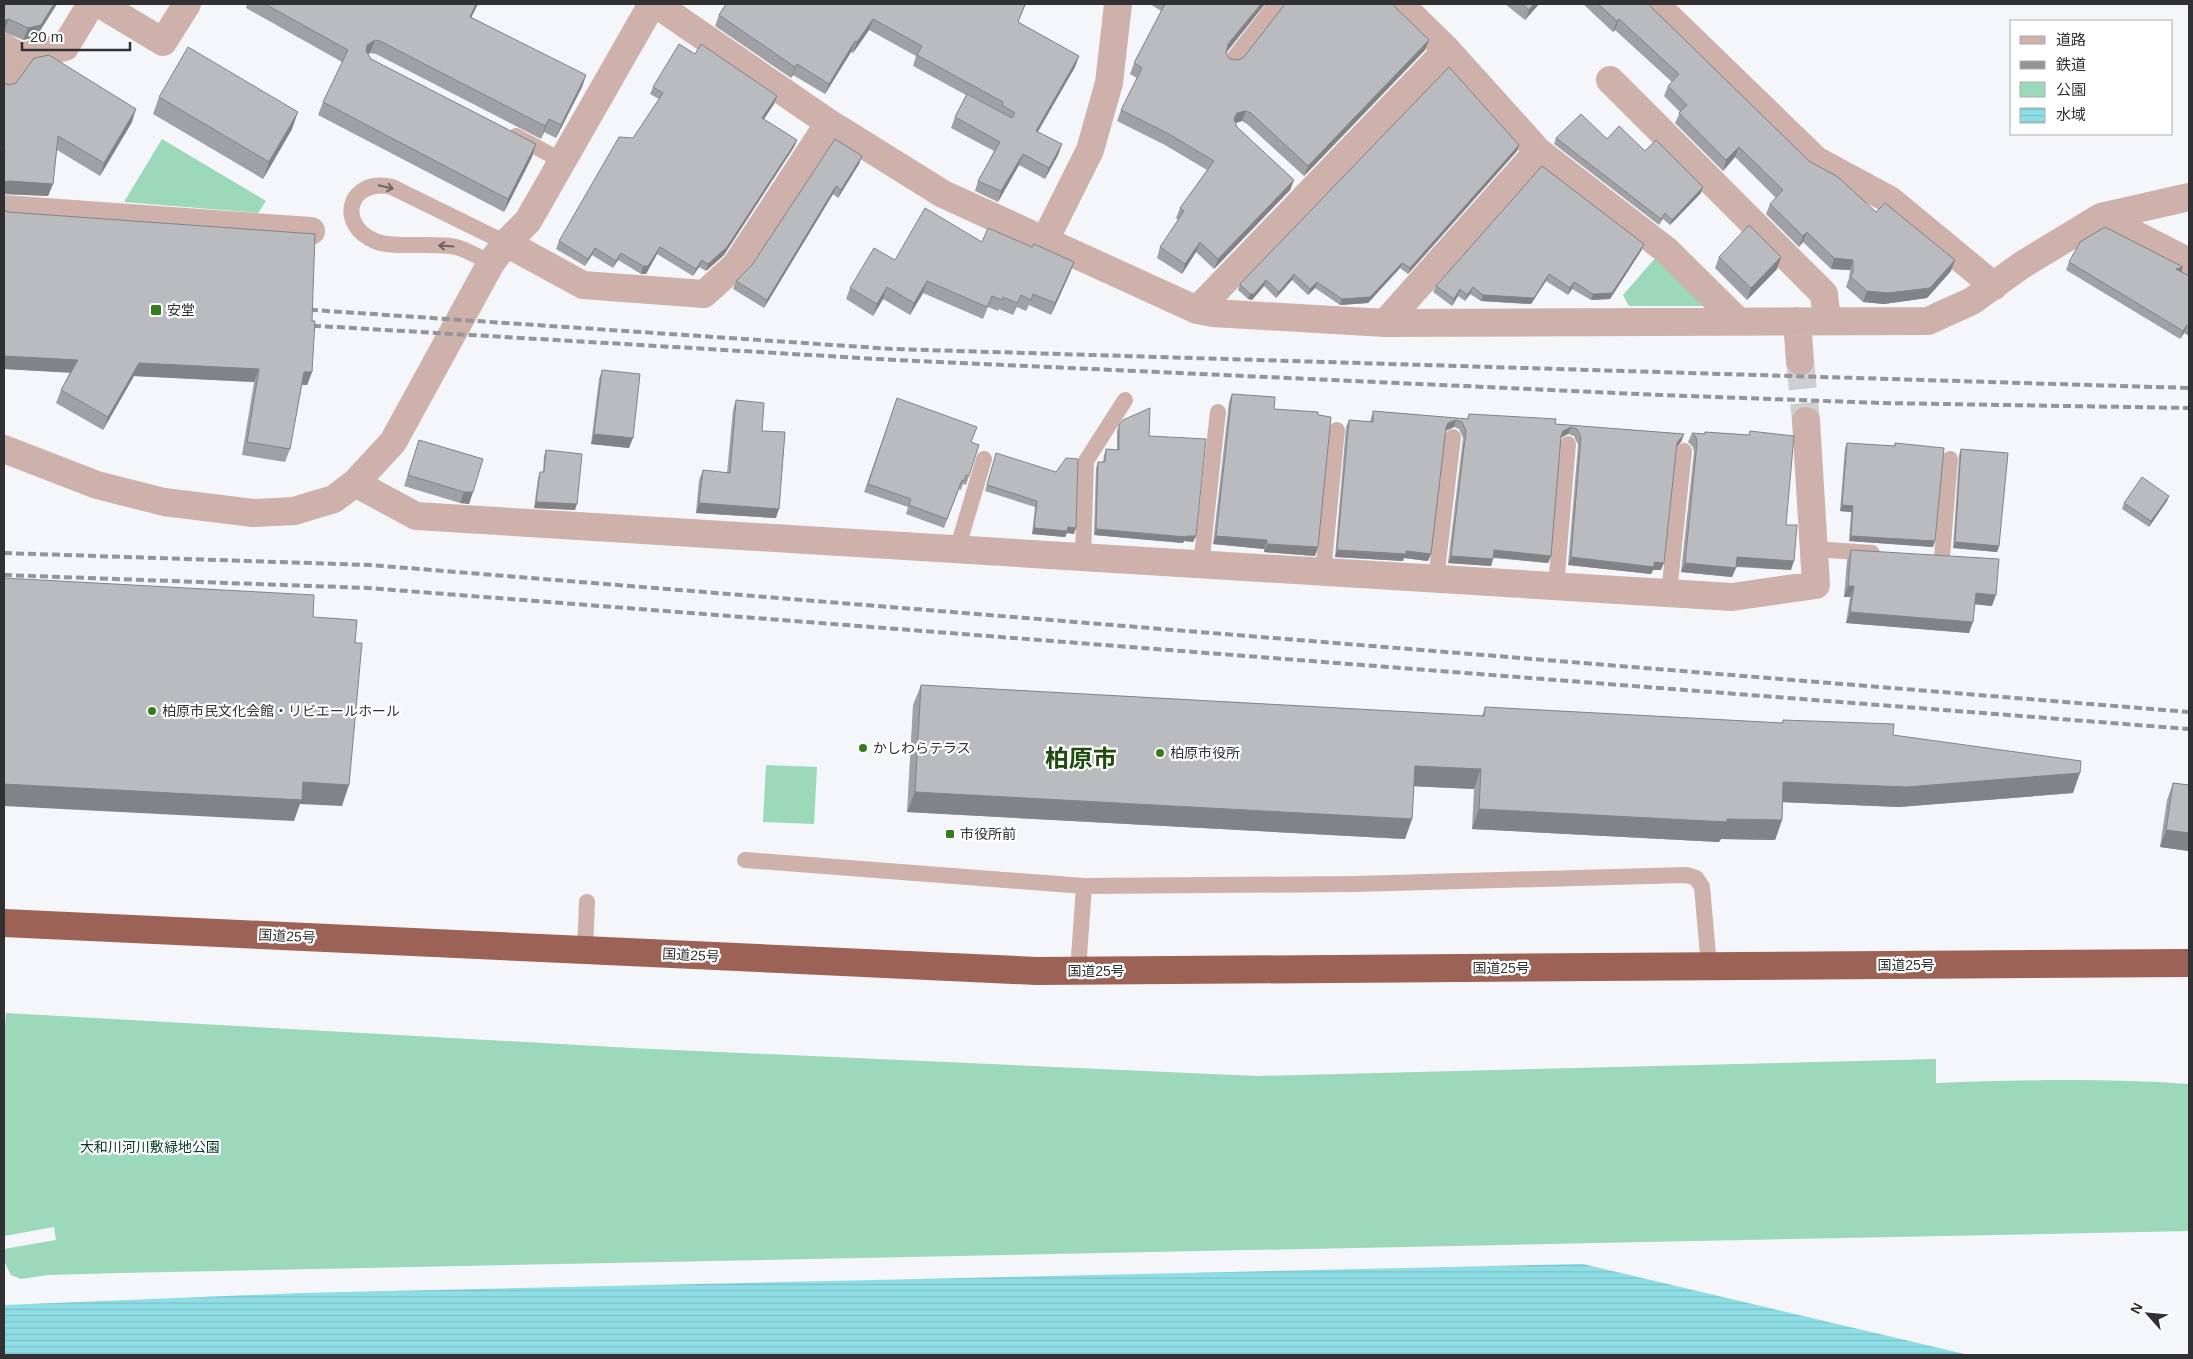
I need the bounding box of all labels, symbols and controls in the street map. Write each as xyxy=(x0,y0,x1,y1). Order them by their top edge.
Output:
scale bar xyxy=(22,20,130,52)
legend xyxy=(2010,20,2173,135)
text: 20 m xyxy=(30,28,63,45)
text: 道路 xyxy=(2056,31,2086,48)
text: 鉄道 xyxy=(2056,56,2086,73)
text: 公園 xyxy=(2056,81,2086,98)
text: 水域 xyxy=(2056,106,2086,123)
one-way arrow xyxy=(377,182,393,192)
one-way arrow xyxy=(439,242,455,251)
place label: 安堂 xyxy=(167,302,195,318)
marker: 安堂 xyxy=(149,303,163,317)
place label: 柏原市民文化会館・リビエールホール xyxy=(162,703,400,719)
marker: 柏原市民文化会館・リビエールホール xyxy=(146,705,158,717)
place label: かしわらテラス xyxy=(873,740,971,756)
marker: かしわらテラス xyxy=(857,742,869,754)
district label: 柏原市 xyxy=(1045,745,1117,772)
place label: 柏原市役所 xyxy=(1170,745,1240,761)
marker: 柏原市役所 xyxy=(1154,747,1166,759)
place label: 市役所前 xyxy=(960,826,1016,842)
marker: 市役所前 xyxy=(944,828,956,840)
street label: 国道25号 xyxy=(258,927,316,945)
street label: 国道25号 xyxy=(662,946,720,964)
street label: 国道25号 xyxy=(1877,957,1935,973)
street label: 国道25号 xyxy=(1472,960,1530,976)
street label: 国道25号 xyxy=(1067,963,1125,979)
park label: 大和川河川敷緑地公園 xyxy=(80,1139,220,1155)
north arrow xyxy=(2123,1289,2173,1339)
text: N xyxy=(2127,1300,2146,1316)

